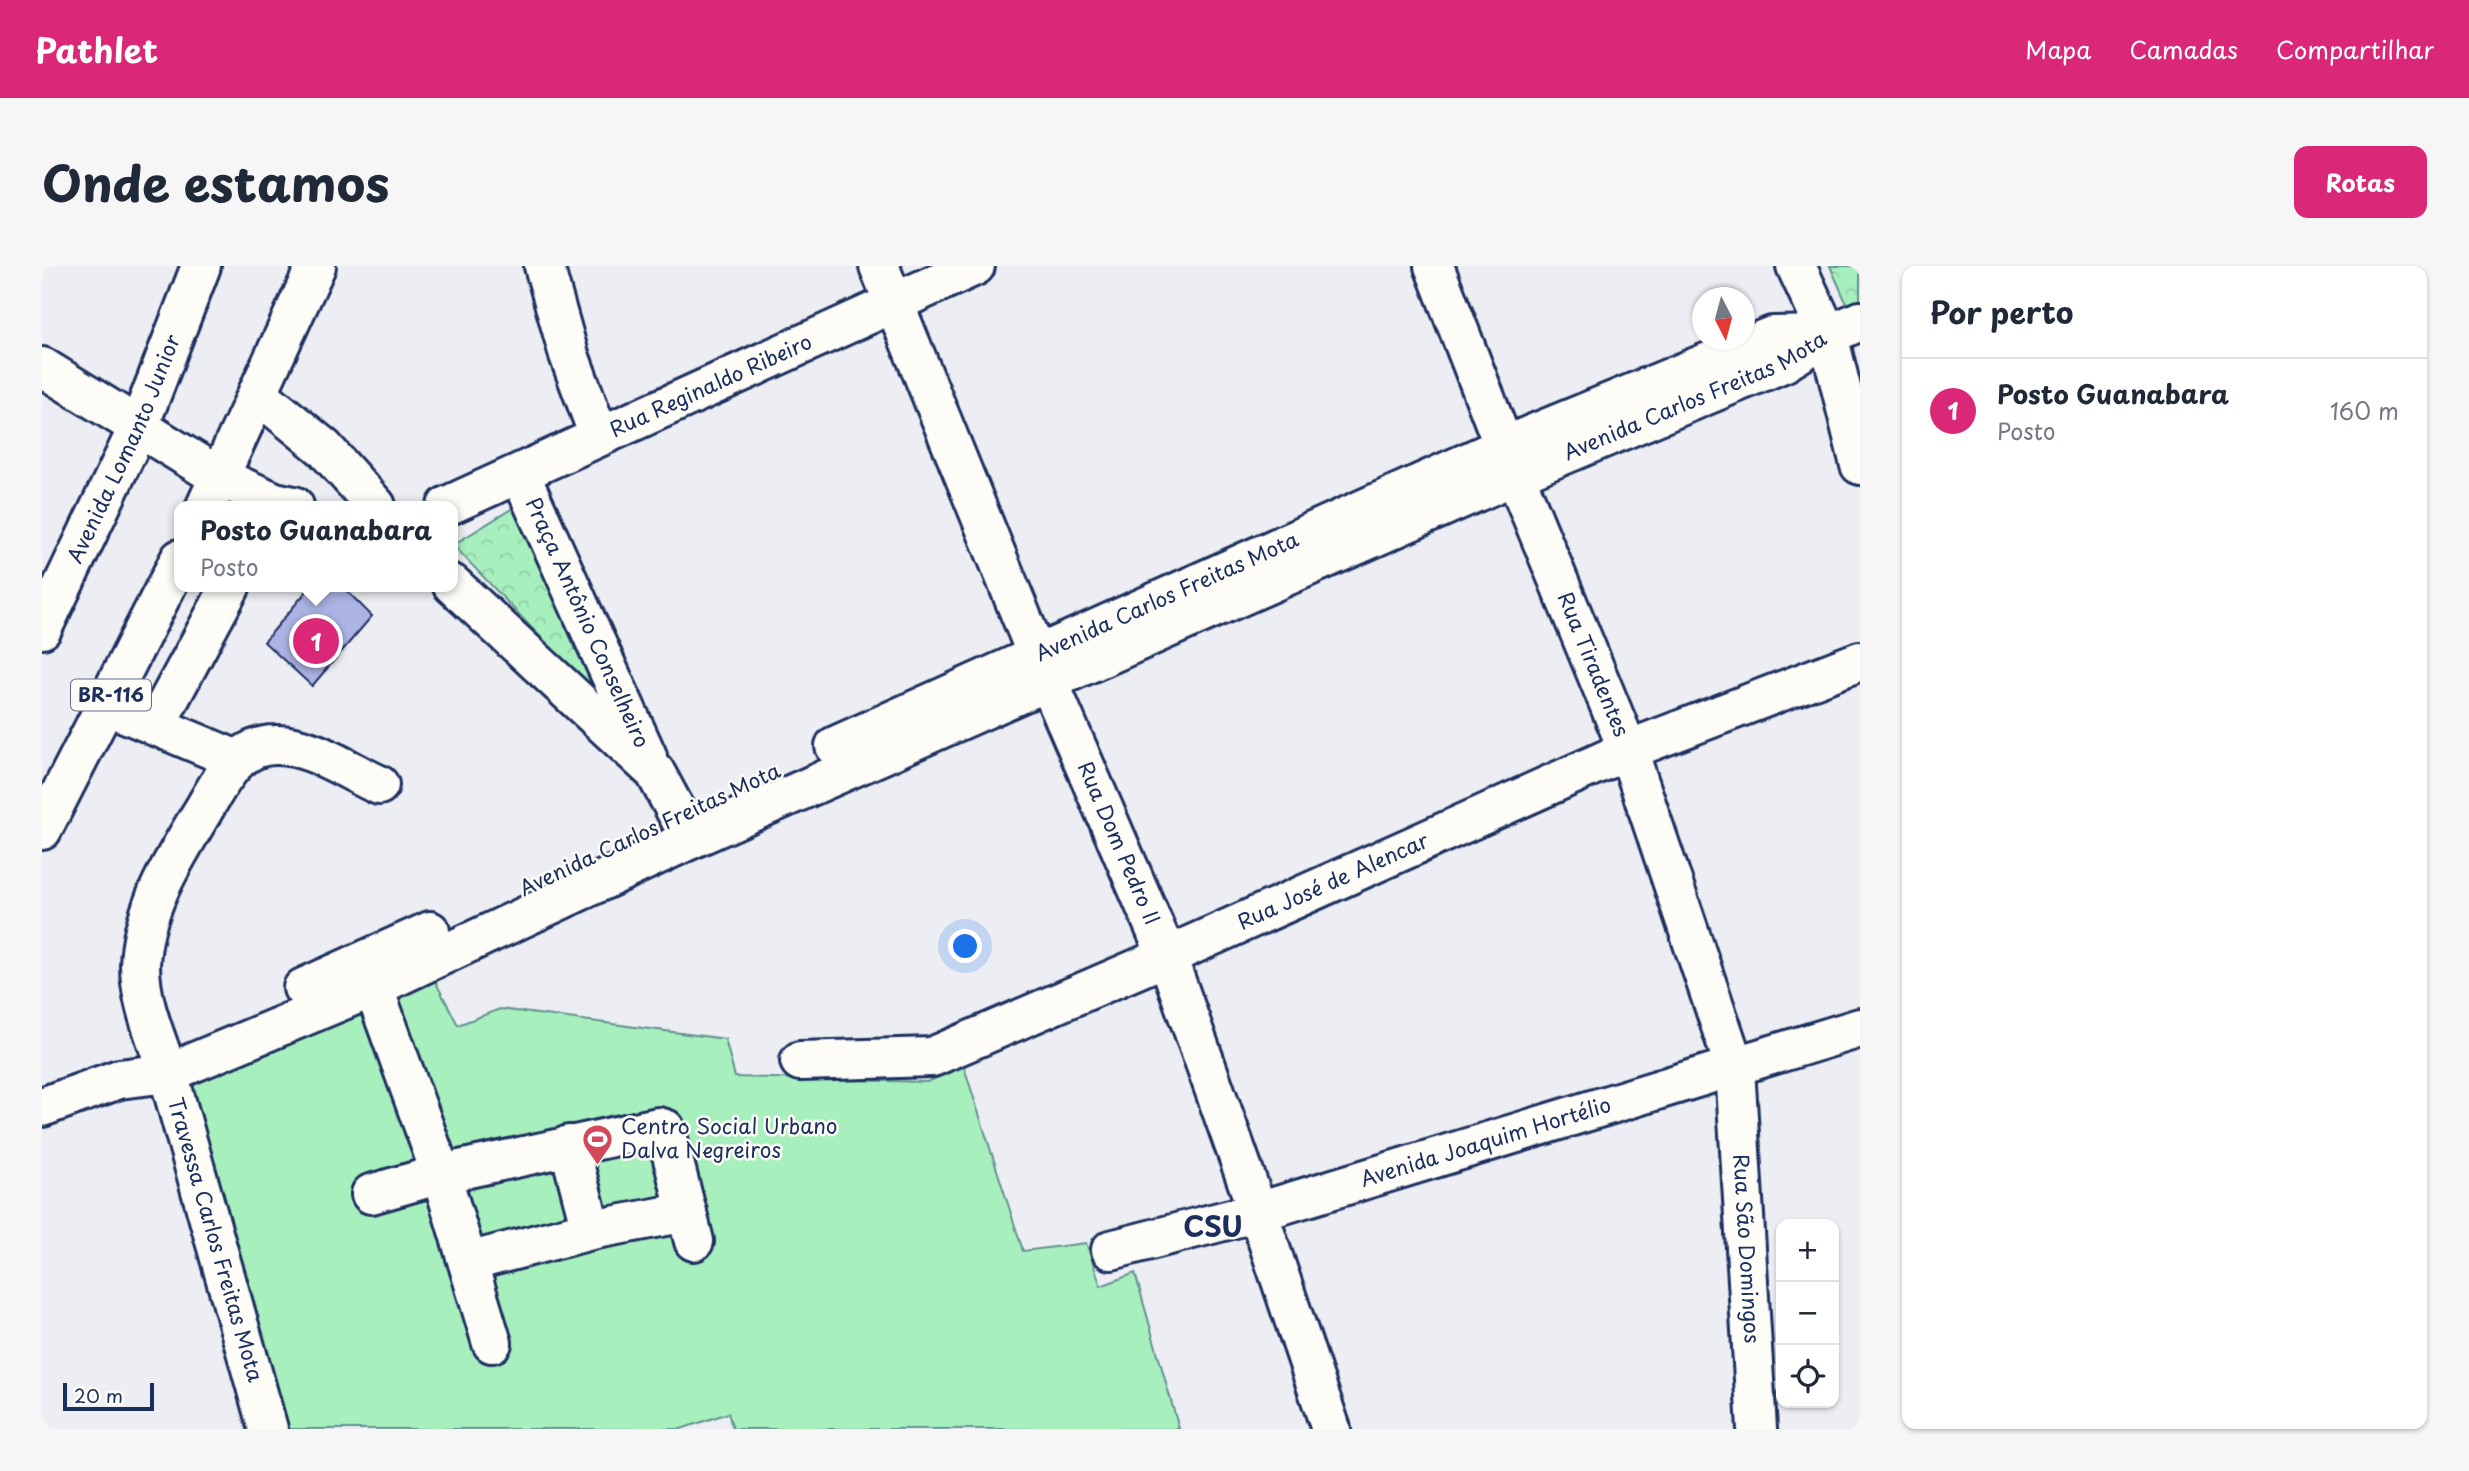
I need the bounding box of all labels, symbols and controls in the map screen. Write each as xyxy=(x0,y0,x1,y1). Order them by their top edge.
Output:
text: Pathlet xyxy=(35,24,158,74)
text: Mapa xyxy=(2025,31,2091,67)
text: Camadas xyxy=(2129,31,2238,67)
text: Compartilhar xyxy=(2276,31,2434,67)
text: Onde estamos xyxy=(42,145,389,219)
button: Rotas xyxy=(2294,146,2427,218)
north arrow xyxy=(1692,287,1755,350)
text: Por perto xyxy=(1930,289,2073,334)
street label: Avenida Carlos Freitas Mota xyxy=(1558,321,1833,467)
street label: Rua Reginaldo Ribeiro xyxy=(604,324,816,444)
street label: Avenida Lomanto Junior xyxy=(58,329,187,568)
text: Posto Guanabara xyxy=(1997,374,2229,413)
text: 1 xyxy=(1948,393,1959,428)
text: 160 m xyxy=(2330,393,2399,428)
text: Posto xyxy=(1997,413,2056,448)
street label: Praça Antônio Conselheiro xyxy=(518,491,659,752)
popup xyxy=(174,501,458,592)
text: Posto Guanabara xyxy=(200,510,432,549)
street label: Avenida Carlos Freitas Mota xyxy=(1029,522,1304,668)
text: Posto xyxy=(200,549,258,584)
street label: Rua Tiradentes xyxy=(1551,587,1639,741)
pin: 1 xyxy=(293,615,339,667)
road number: BR-116 xyxy=(71,680,151,710)
street label: Avenida Carlos Freitas Mota xyxy=(513,753,786,903)
street label: Rua Dom Pedro II xyxy=(1071,756,1170,929)
street label: Rua José de Alencar xyxy=(1232,823,1433,937)
your location xyxy=(948,929,982,963)
street label: Avenida Joaquim Hortélio xyxy=(1356,1087,1614,1194)
street label: Travessa Carlos Freitas Mota xyxy=(161,1093,273,1386)
place label: Centro Social Urbano Dalva Negreiros xyxy=(621,1109,838,1165)
sports icon: Centro Social Urbano Dalva Negreiros xyxy=(581,1122,615,1166)
street label: Rua São Domingos xyxy=(1726,1153,1770,1344)
district label: CSU xyxy=(1183,1204,1243,1247)
map controls xyxy=(1776,1219,1839,1408)
button: + xyxy=(1776,1219,1839,1282)
button: − xyxy=(1776,1282,1839,1345)
button: locate xyxy=(1776,1345,1839,1408)
scale bar xyxy=(63,1380,154,1412)
text: 20 m xyxy=(74,1381,123,1409)

